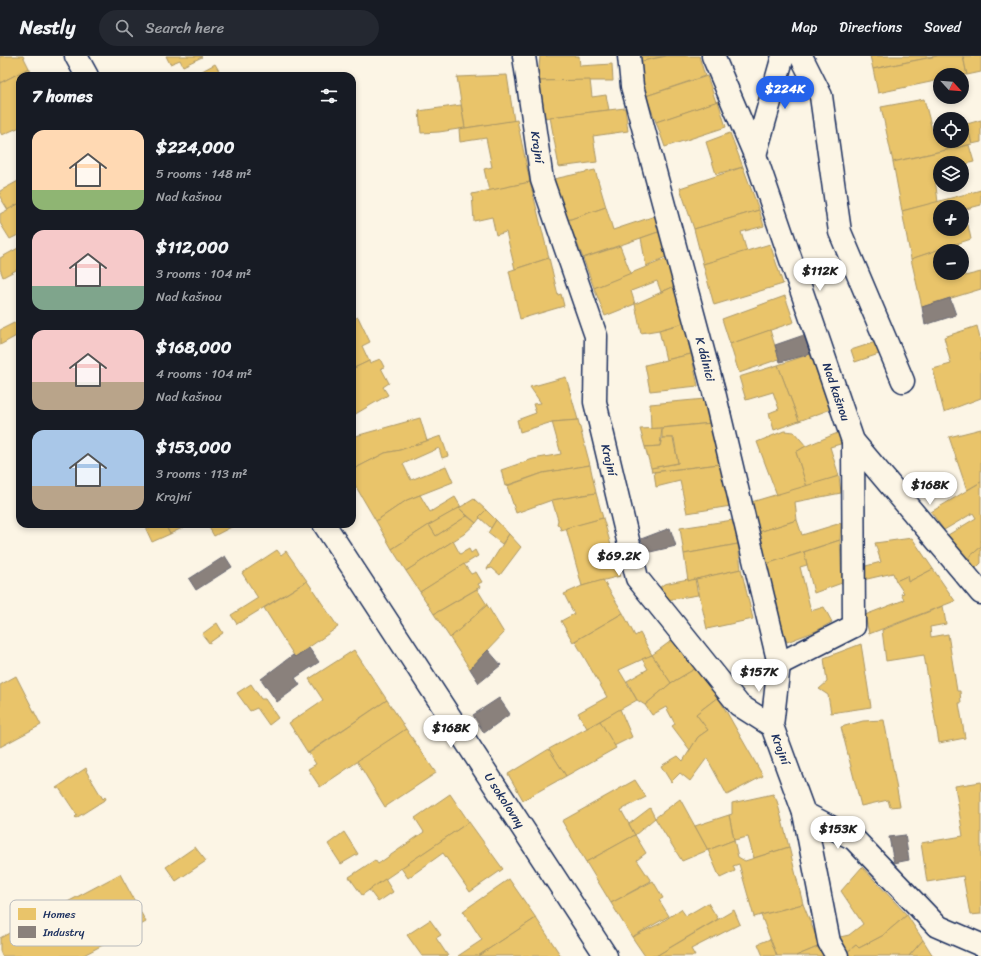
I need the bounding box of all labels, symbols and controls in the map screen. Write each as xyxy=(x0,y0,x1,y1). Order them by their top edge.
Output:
search box xyxy=(99,10,379,46)
text: Nestly xyxy=(20,11,75,44)
text: Search here xyxy=(145,15,224,41)
text: Map xyxy=(791,15,817,40)
text: Directions xyxy=(839,15,902,40)
text: Saved xyxy=(924,15,961,40)
icon: search xyxy=(113,17,135,39)
north arrow xyxy=(933,68,969,104)
map controls xyxy=(933,68,969,280)
pin: $224K xyxy=(757,76,813,110)
text: $224K xyxy=(765,77,805,100)
text: 7 homes xyxy=(32,81,92,111)
icon: filters xyxy=(318,85,340,107)
button: locate xyxy=(933,112,969,148)
street label: Krajní xyxy=(524,130,551,166)
text: $224,000 xyxy=(156,132,235,162)
icon: home xyxy=(64,146,112,194)
button: layers xyxy=(933,156,969,192)
text: 5 rooms · 148 m² xyxy=(156,162,251,185)
text: Nad kašnou xyxy=(156,185,222,208)
button: + xyxy=(933,200,969,236)
text: $112,000 xyxy=(156,232,229,262)
button: − xyxy=(933,244,969,280)
icon: home xyxy=(64,246,112,294)
pin: $112K xyxy=(792,258,848,292)
text: $112K xyxy=(802,259,838,282)
text: 3 rooms · 104 m² xyxy=(156,262,251,285)
text: Nad kašnou xyxy=(156,285,222,308)
text: $168,000 xyxy=(156,332,231,362)
street label: K dálnici xyxy=(689,334,722,385)
icon: home xyxy=(64,346,112,394)
street label: Nad kašnou xyxy=(816,360,857,425)
text: 4 rooms · 104 m² xyxy=(156,362,252,385)
text: Nad kašnou xyxy=(156,385,222,408)
text: $153,000 xyxy=(156,432,231,462)
street label: Krajní xyxy=(594,442,624,480)
icon: home xyxy=(64,446,112,494)
text: 3 rooms · 113 m² xyxy=(156,462,247,485)
pin: $168K xyxy=(902,472,958,506)
text: $168K xyxy=(911,473,949,496)
text: Krajní xyxy=(156,485,191,508)
pin: $69.2K xyxy=(586,543,652,577)
text: $69.2K xyxy=(597,544,641,567)
pin: $157K xyxy=(731,659,787,693)
text: $157K xyxy=(740,660,778,683)
pin: $168K xyxy=(423,715,479,749)
text: $168K xyxy=(432,716,470,739)
street label: Krajní xyxy=(765,730,797,770)
street label: U sokolovny xyxy=(478,768,531,833)
pin: $153K xyxy=(810,816,866,850)
text: $153K xyxy=(819,817,857,840)
legend xyxy=(10,900,142,946)
text: Homes xyxy=(43,905,76,924)
text: Industry xyxy=(42,923,85,942)

